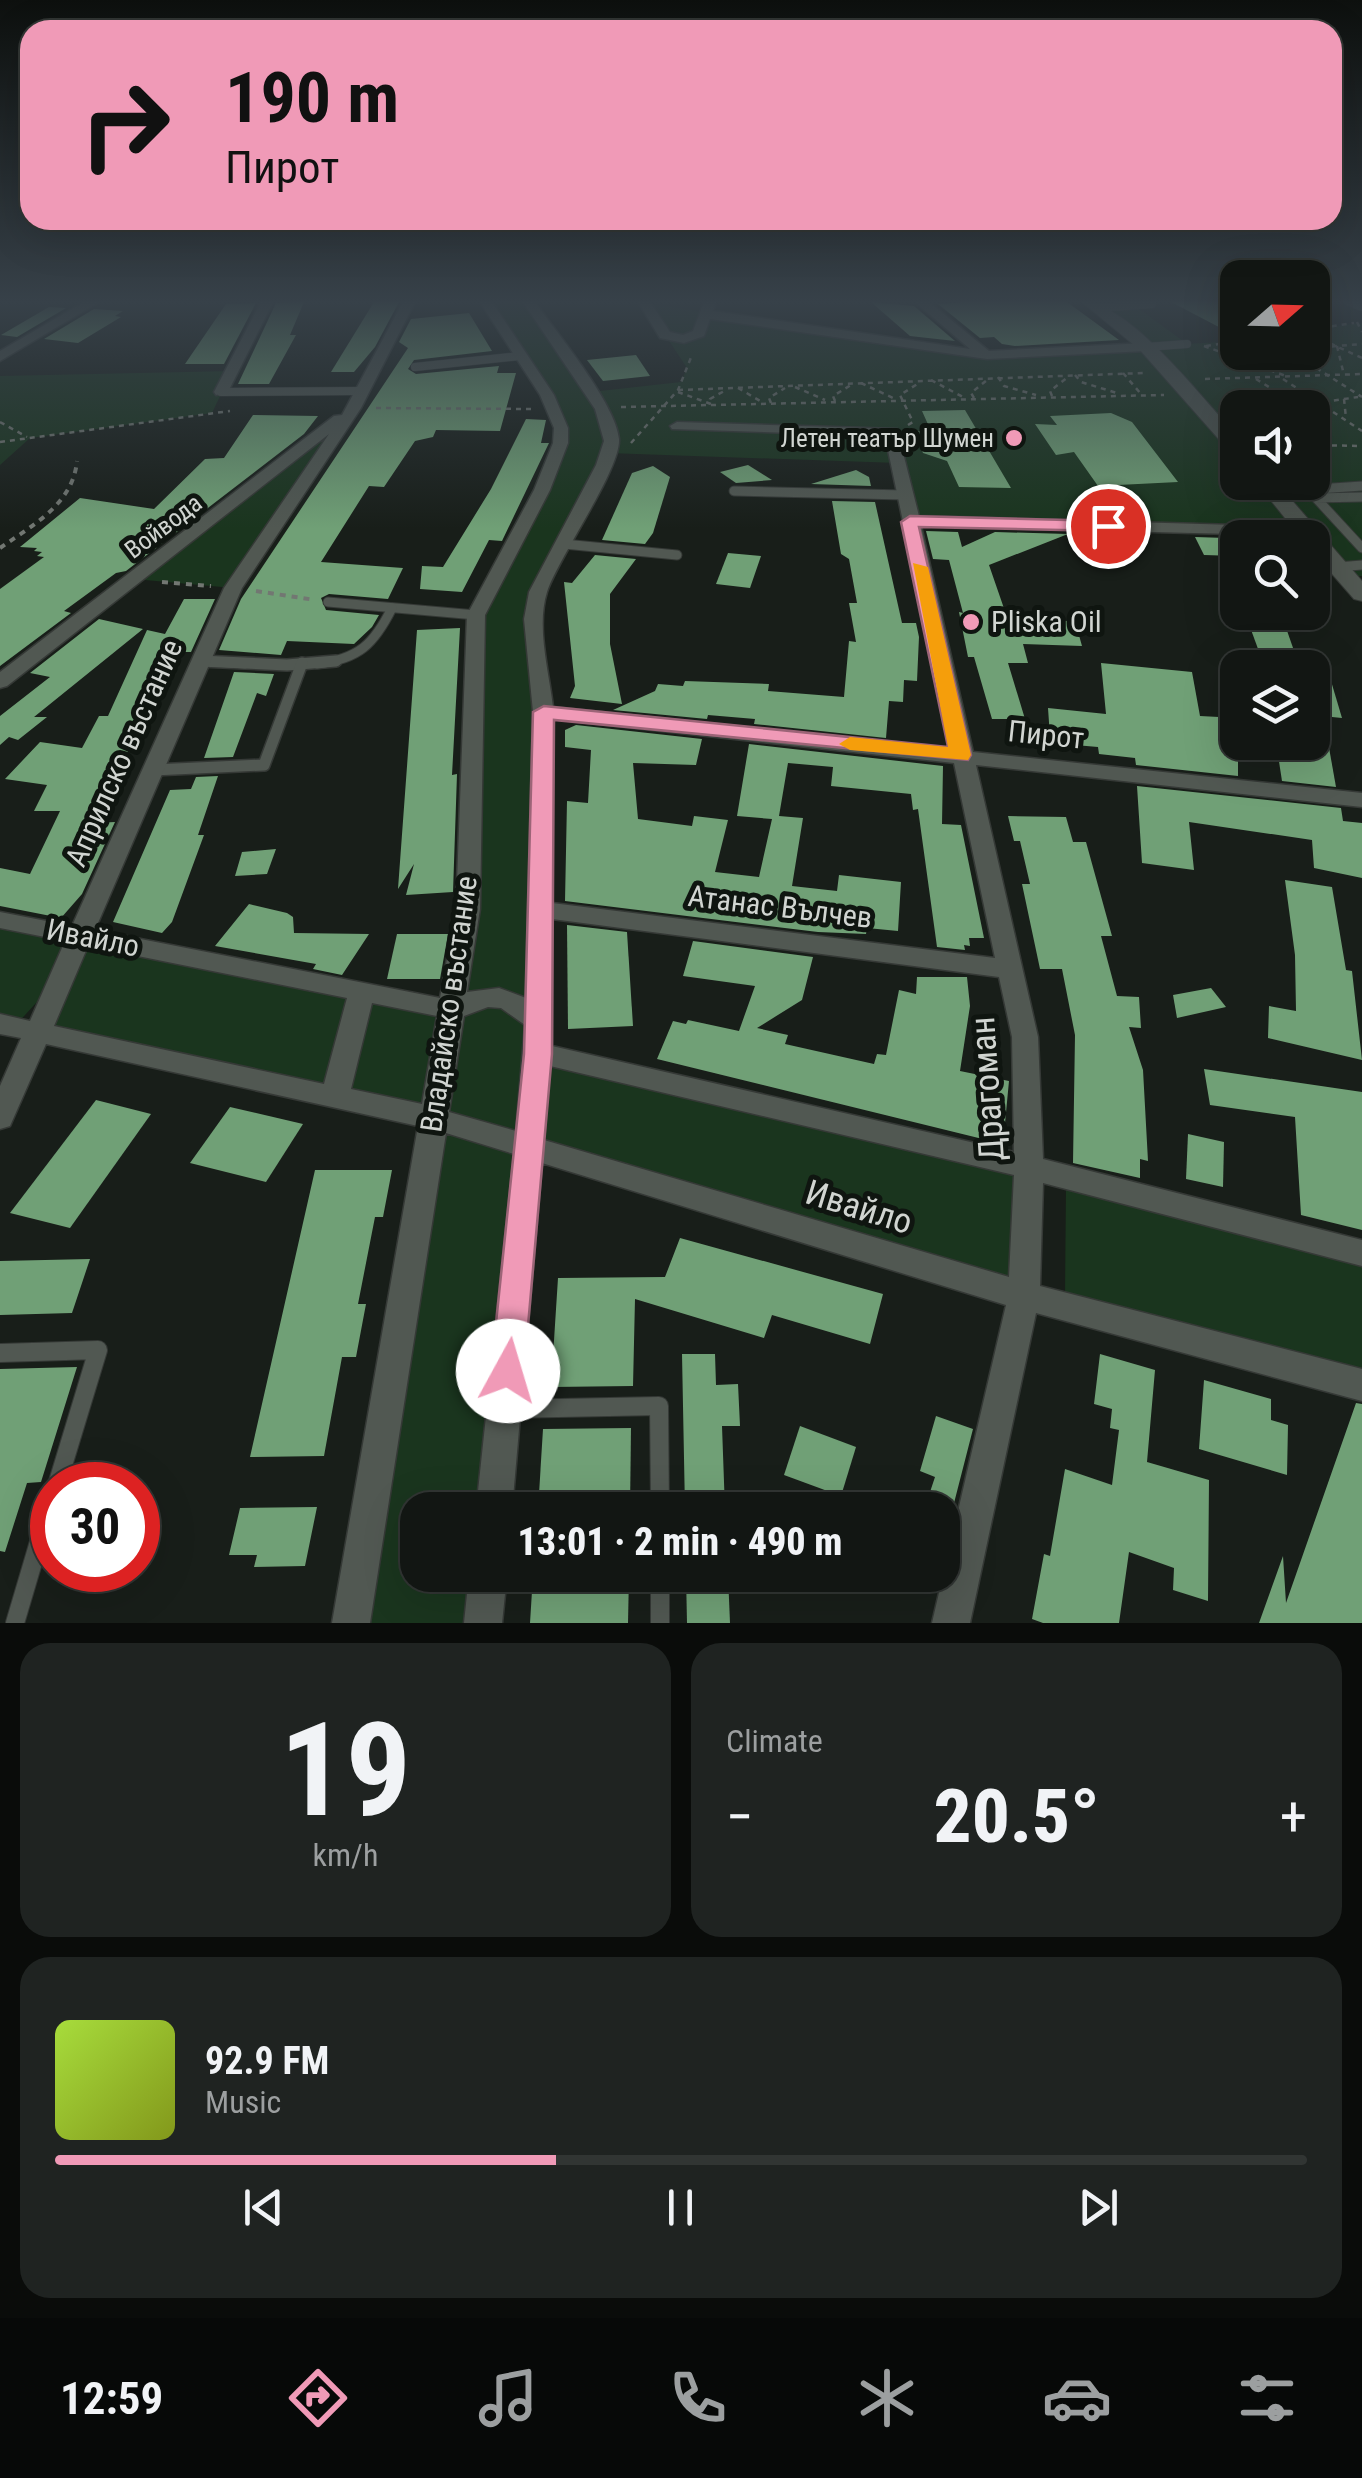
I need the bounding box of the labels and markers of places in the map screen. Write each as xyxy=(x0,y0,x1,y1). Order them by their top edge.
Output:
place label: Летен театър Шумен xyxy=(781,424,994,453)
marker: Летен театър Шумен xyxy=(1003,427,1025,449)
pin xyxy=(1066,484,1151,569)
place label: Pliska Oil xyxy=(991,604,1102,639)
marker: Pliska Oil xyxy=(960,611,982,633)

